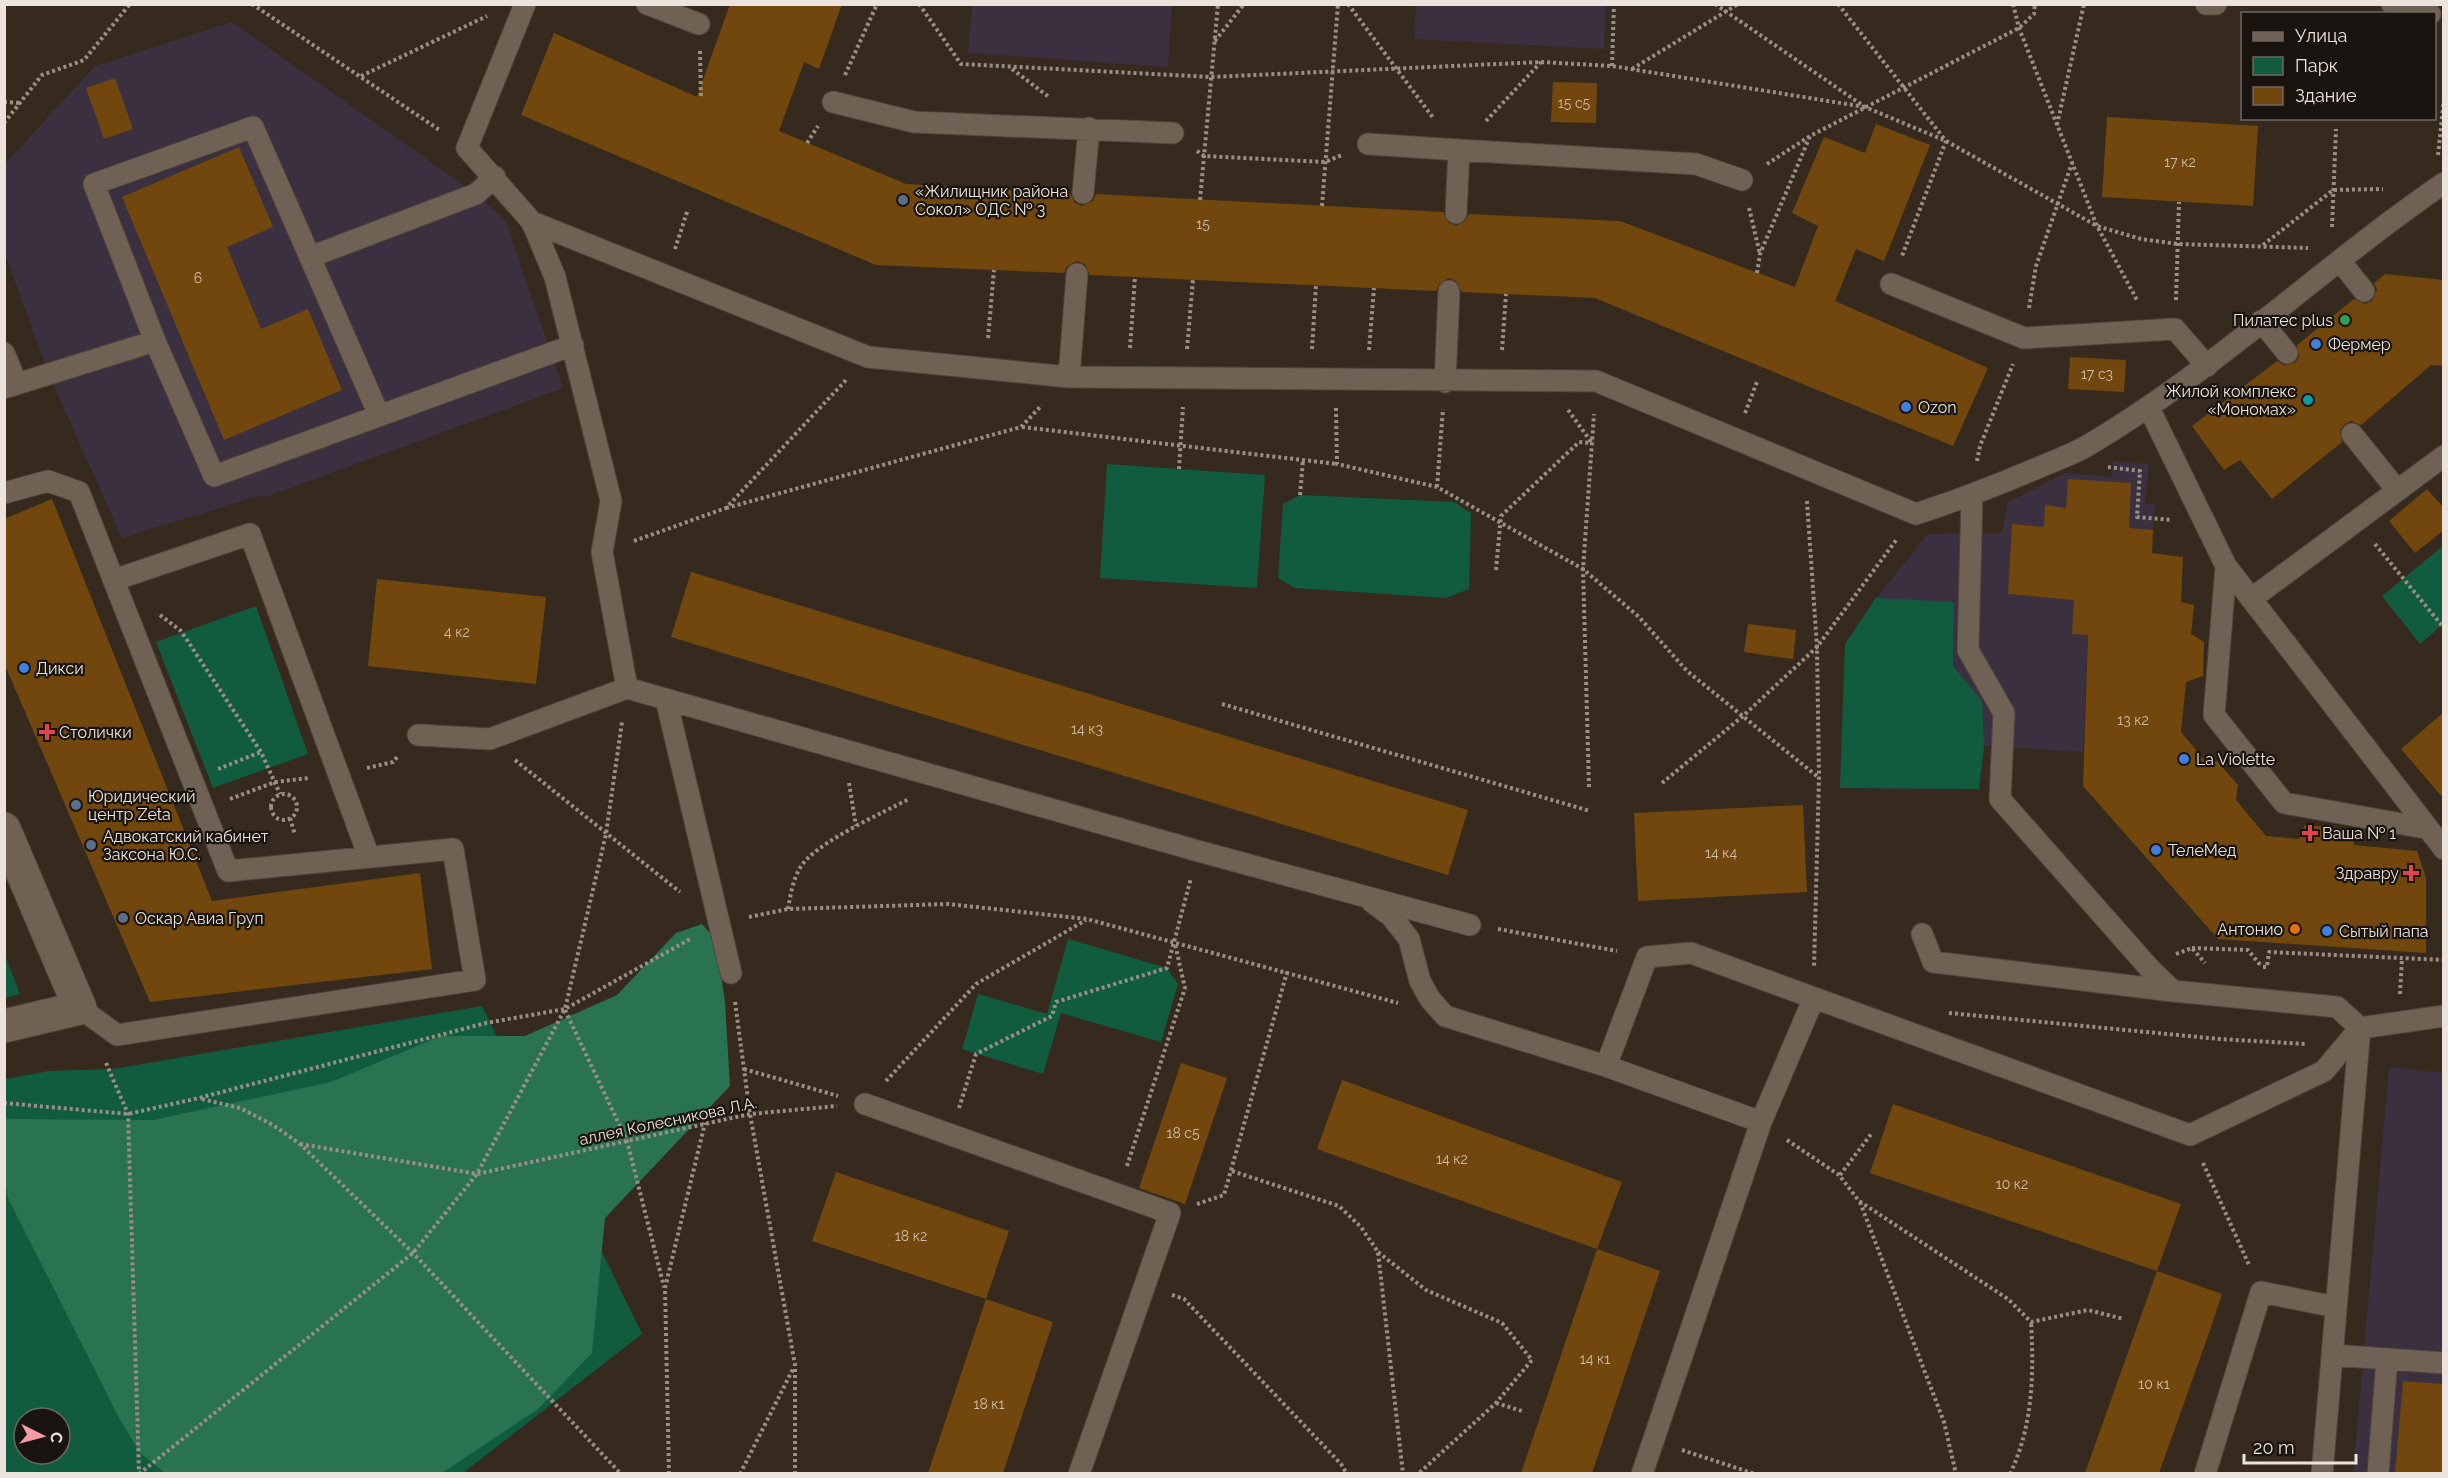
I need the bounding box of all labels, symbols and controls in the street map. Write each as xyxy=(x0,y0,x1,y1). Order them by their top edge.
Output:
legend xyxy=(2241,12,2436,120)
text: Улица xyxy=(2295,25,2347,46)
text: Парк xyxy=(2295,55,2338,76)
text: Здание xyxy=(2295,85,2357,106)
house number: 15 с5 xyxy=(1558,95,1591,111)
house number: 17 к2 xyxy=(2164,154,2196,170)
place label: «Жилищник района Сокол» ОДС № 3 xyxy=(915,182,1068,219)
marker: «Жилищник района Сокол» ОДС № 3 xyxy=(896,193,910,207)
house number: 15 xyxy=(1196,216,1210,232)
house number: 6 xyxy=(194,270,202,286)
place label: Пилатес plus xyxy=(2233,311,2333,330)
marker: Пилатес plus xyxy=(2338,313,2352,327)
place label: Фермер xyxy=(2328,335,2391,354)
marker: Фермер xyxy=(2309,337,2323,351)
house number: 17 с3 xyxy=(2081,366,2113,382)
place label: Жилой комплекс «Мономах» xyxy=(2166,382,2296,419)
marker: Жилой комплекс «Мономах» xyxy=(2301,393,2315,407)
place label: Ozon xyxy=(1918,398,1957,417)
marker: Ozon xyxy=(1899,400,1913,414)
house number: 4 к2 xyxy=(444,624,470,640)
place label: Дикси xyxy=(36,659,84,678)
marker: Дикси xyxy=(17,661,31,675)
house number: 13 к2 xyxy=(2117,712,2149,728)
house number: 14 к3 xyxy=(1071,721,1103,737)
place label: Столички xyxy=(59,723,132,742)
marker: Столички xyxy=(40,725,54,739)
place label: La Violette xyxy=(2196,750,2275,769)
marker: La Violette xyxy=(2177,752,2191,766)
place label: Юридический центр Zeta xyxy=(88,787,196,824)
marker: Юридический центр Zeta xyxy=(69,798,83,812)
place label: Ваша № 1 xyxy=(2322,824,2396,843)
marker: Ваша № 1 xyxy=(2303,826,2317,840)
place label: Адвокатский кабинет Заксона Ю.С. xyxy=(103,827,269,864)
marker: Адвокатский кабинет Заксона Ю.С. xyxy=(84,838,98,852)
place label: ТелеМед xyxy=(2168,841,2236,860)
marker: ТелеМед xyxy=(2149,843,2163,857)
house number: 14 к4 xyxy=(1705,845,1737,861)
place label: Здравру xyxy=(2336,864,2399,883)
marker: Здравру xyxy=(2404,866,2418,880)
place label: Оскар Авиа Груп xyxy=(135,909,264,928)
marker: Оскар Авиа Груп xyxy=(116,911,130,925)
place label: Антонио xyxy=(2217,920,2283,939)
marker: Антонио xyxy=(2288,922,2302,936)
place label: Сытый папа xyxy=(2339,922,2429,941)
marker: Сытый папа xyxy=(2320,924,2334,938)
street label: аллея Колесникова Л.А. xyxy=(577,1093,759,1149)
house number: 18 с5 xyxy=(1166,1125,1200,1141)
house number: 14 к2 xyxy=(1436,1151,1468,1167)
house number: 10 к2 xyxy=(1996,1176,2028,1192)
house number: 18 к2 xyxy=(895,1228,927,1244)
house number: 14 к1 xyxy=(1580,1351,1610,1367)
house number: 10 к1 xyxy=(2138,1376,2170,1392)
house number: 18 к1 xyxy=(973,1396,1005,1412)
north arrow xyxy=(12,1406,72,1466)
scale bar xyxy=(2244,1427,2356,1465)
text: С xyxy=(46,1431,66,1444)
text: 20 m xyxy=(2253,1437,2295,1458)

